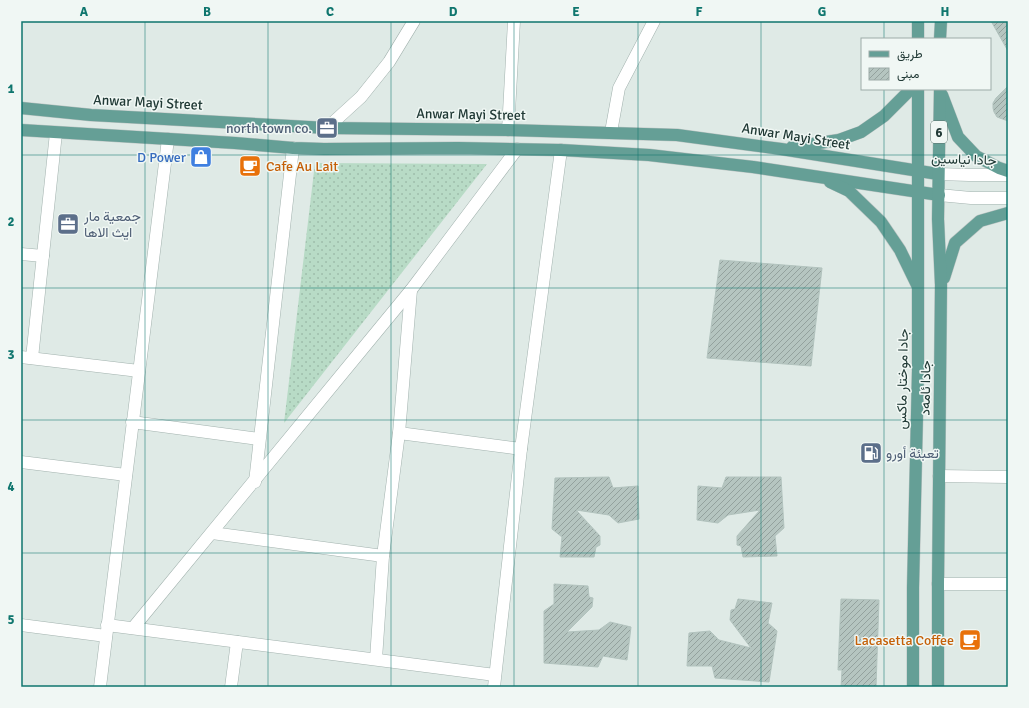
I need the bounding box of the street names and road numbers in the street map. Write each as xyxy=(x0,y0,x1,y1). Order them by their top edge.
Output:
street label: Anwar Mayi Street xyxy=(93,91,203,114)
street label: Anwar Mayi Street xyxy=(416,105,526,124)
street label: Anwar Mayi Street xyxy=(740,120,851,153)
road number: 6 xyxy=(931,121,947,143)
street label: جادا نیاسین xyxy=(931,150,997,169)
street label: جادا موختار ماكس xyxy=(893,329,912,430)
street label: جادا ئامەد xyxy=(917,360,934,416)

